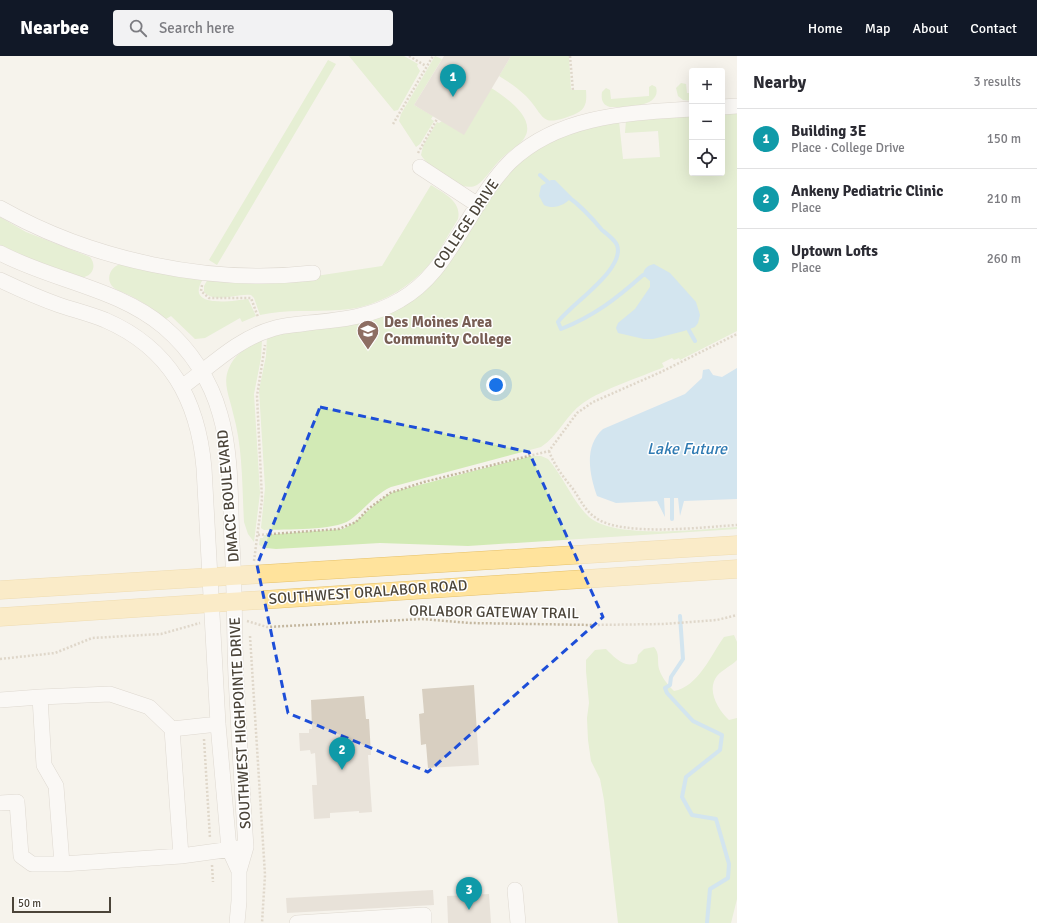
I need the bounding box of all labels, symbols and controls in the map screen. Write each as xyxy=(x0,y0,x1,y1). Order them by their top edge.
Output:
search box xyxy=(113,10,393,46)
text: Nearbee xyxy=(20,16,89,40)
icon: search xyxy=(127,17,149,39)
text: Search here xyxy=(159,19,235,37)
text: Home xyxy=(808,20,843,37)
text: Map xyxy=(865,20,890,37)
text: About xyxy=(912,20,948,37)
text: Contact xyxy=(970,20,1017,37)
pin: 1 xyxy=(440,64,466,97)
map controls xyxy=(689,68,725,176)
button: + xyxy=(689,68,725,104)
text: Nearby xyxy=(753,72,806,93)
text: 3 results xyxy=(973,74,1021,90)
button: − xyxy=(689,104,725,140)
text: Building 3E xyxy=(791,122,866,140)
text: 1 xyxy=(762,131,770,147)
text: 150 m xyxy=(987,131,1021,147)
button: locate xyxy=(689,140,725,176)
text: Place · College Drive xyxy=(791,140,905,156)
street label: COLLEGE DRIVE xyxy=(429,176,503,272)
text: Ankeny Pediatric Clinic xyxy=(791,182,943,200)
text: 2 xyxy=(762,191,770,207)
text: 210 m xyxy=(987,191,1021,207)
text: Place xyxy=(791,200,821,216)
text: Uptown Lofts xyxy=(791,242,878,260)
text: 3 xyxy=(762,251,770,267)
text: 260 m xyxy=(987,251,1021,267)
text: Place xyxy=(791,260,821,276)
place label: Des Moines Area Community College xyxy=(384,313,511,348)
school or university icon: Des Moines Area Community College xyxy=(355,318,381,351)
your location xyxy=(486,375,506,395)
street label: DMACC BOULEVARD xyxy=(213,429,243,563)
water label: Lake Future xyxy=(647,439,728,459)
street label: SOUTHWEST ORALABOR ROAD xyxy=(268,576,468,608)
street label: ORLABOR GATEWAY TRAIL xyxy=(409,602,579,622)
street label: SOUTHWEST HIGHPOINTE DRIVE xyxy=(225,617,255,829)
pin: 2 xyxy=(329,737,355,770)
pin: 3 xyxy=(456,877,482,910)
scale bar xyxy=(12,895,111,914)
text: 50 m xyxy=(18,897,41,910)

